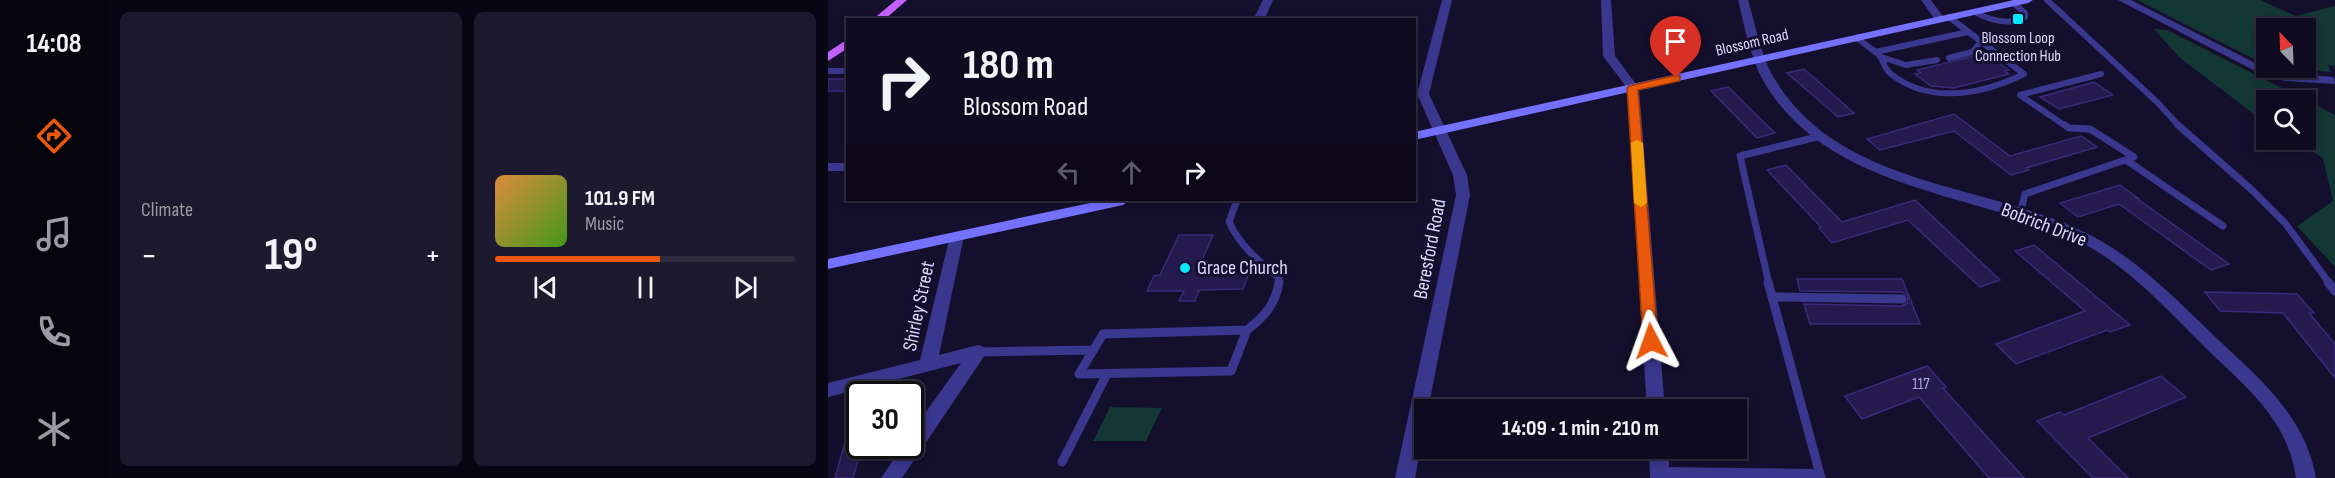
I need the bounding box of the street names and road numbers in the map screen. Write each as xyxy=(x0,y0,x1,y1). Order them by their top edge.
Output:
street label: Blossom Road xyxy=(1714,25,1790,61)
street label: Beresford Road xyxy=(1409,197,1451,301)
street label: Bobrich Drive xyxy=(1998,198,2090,252)
street label: Shirley Street xyxy=(898,259,940,353)

